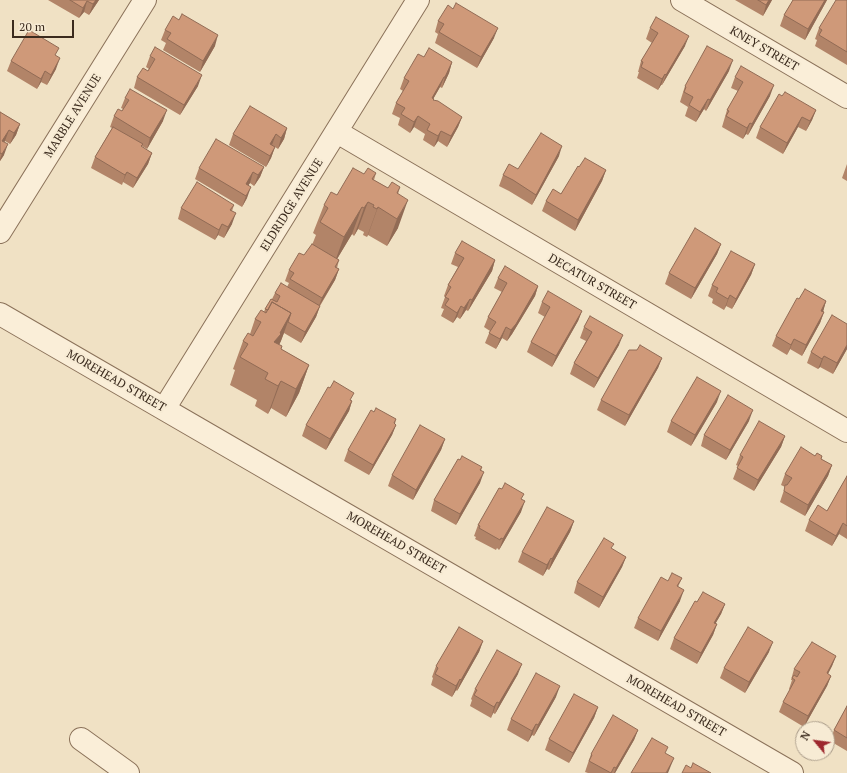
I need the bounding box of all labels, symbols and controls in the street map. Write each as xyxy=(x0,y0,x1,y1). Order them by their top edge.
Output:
scale bar xyxy=(14,12,76,38)
text: 20 m xyxy=(19,19,45,34)
street label: KNEY STREET xyxy=(727,23,801,75)
street label: MARBLE AVENUE xyxy=(41,71,105,161)
street label: ELDRIDGE AVENUE xyxy=(258,156,326,254)
street label: DECATUR STREET xyxy=(545,251,639,313)
street label: MOREHEAD STREET xyxy=(64,347,168,415)
street label: MOREHEAD STREET xyxy=(344,509,448,577)
street label: MOREHEAD STREET xyxy=(624,672,728,740)
north arrow xyxy=(795,721,835,761)
text: N xyxy=(797,729,814,743)

